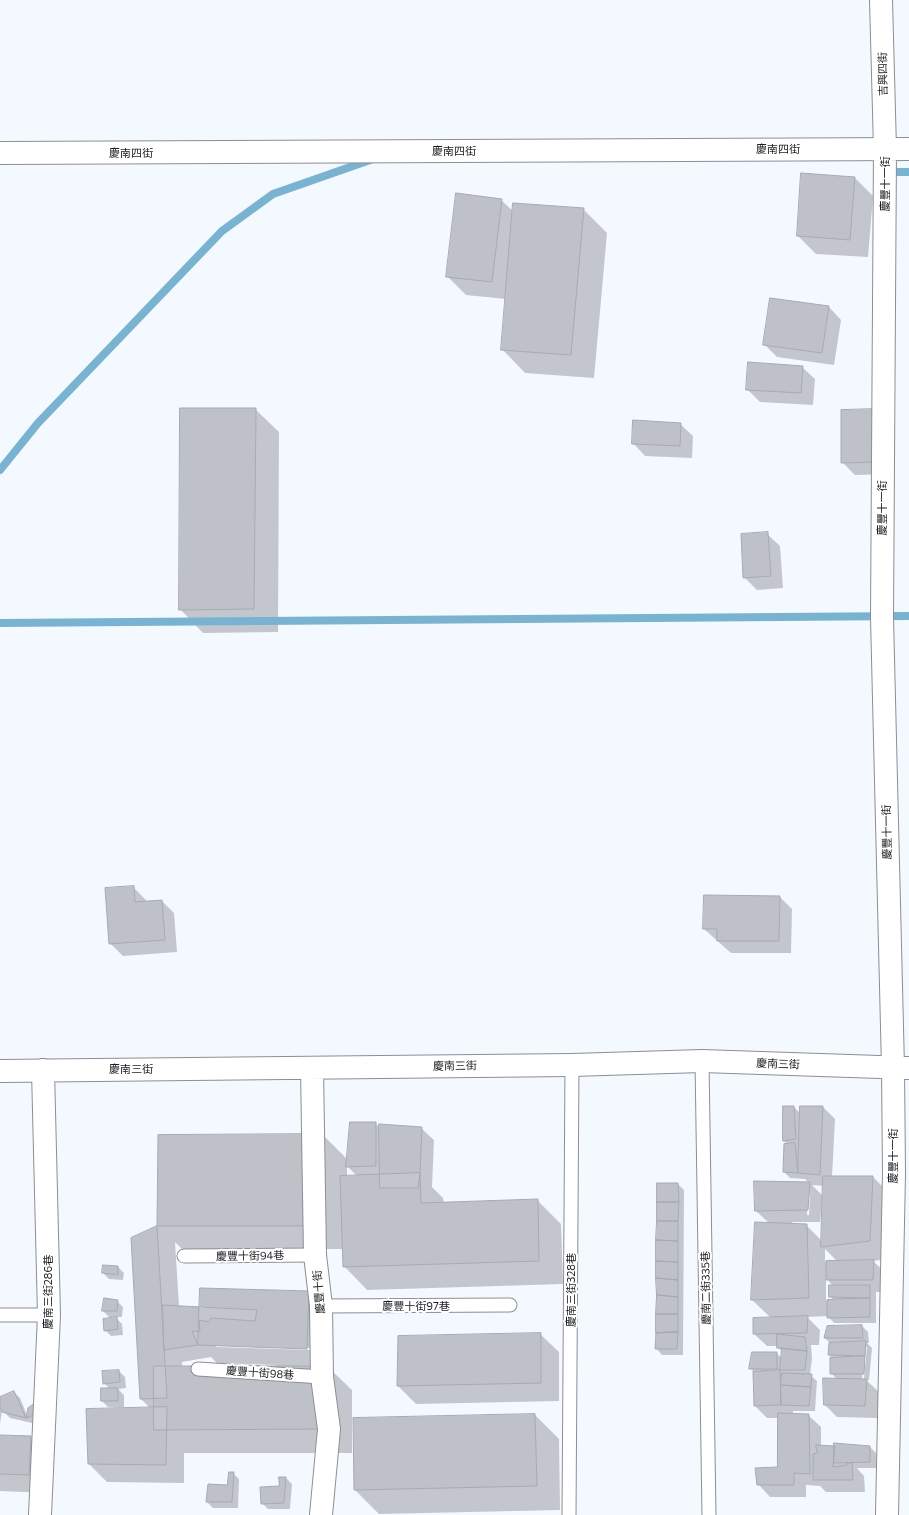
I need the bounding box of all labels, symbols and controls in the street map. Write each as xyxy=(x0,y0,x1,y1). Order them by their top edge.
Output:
street label: 吉興四街 xyxy=(876,52,890,96)
street label: 慶南四街 xyxy=(756,142,800,156)
street label: 慶南四街 xyxy=(432,144,476,158)
street label: 慶南四街 xyxy=(109,146,153,160)
street label: 慶豐十一街 xyxy=(878,157,892,211)
street label: 慶豐十一街 xyxy=(875,481,889,535)
street label: 慶豐十一街 xyxy=(880,804,894,860)
street label: 慶南三街 xyxy=(756,1057,800,1071)
street label: 慶南三街 xyxy=(433,1059,477,1073)
street label: 慶南三街 xyxy=(109,1062,153,1076)
street label: 慶豐十一街 xyxy=(886,1129,900,1183)
street label: 慶豐十街94巷 xyxy=(216,1249,284,1263)
street label: 慶南二街335巷 xyxy=(699,1251,713,1325)
street label: 慶南三街328巷 xyxy=(564,1253,578,1327)
street label: 慶南三街286巷 xyxy=(41,1255,55,1329)
street label: 慶豐十街 xyxy=(311,1270,327,1314)
street label: 慶豐十街97巷 xyxy=(382,1299,450,1313)
street label: 慶豐十街98巷 xyxy=(225,1364,295,1382)

